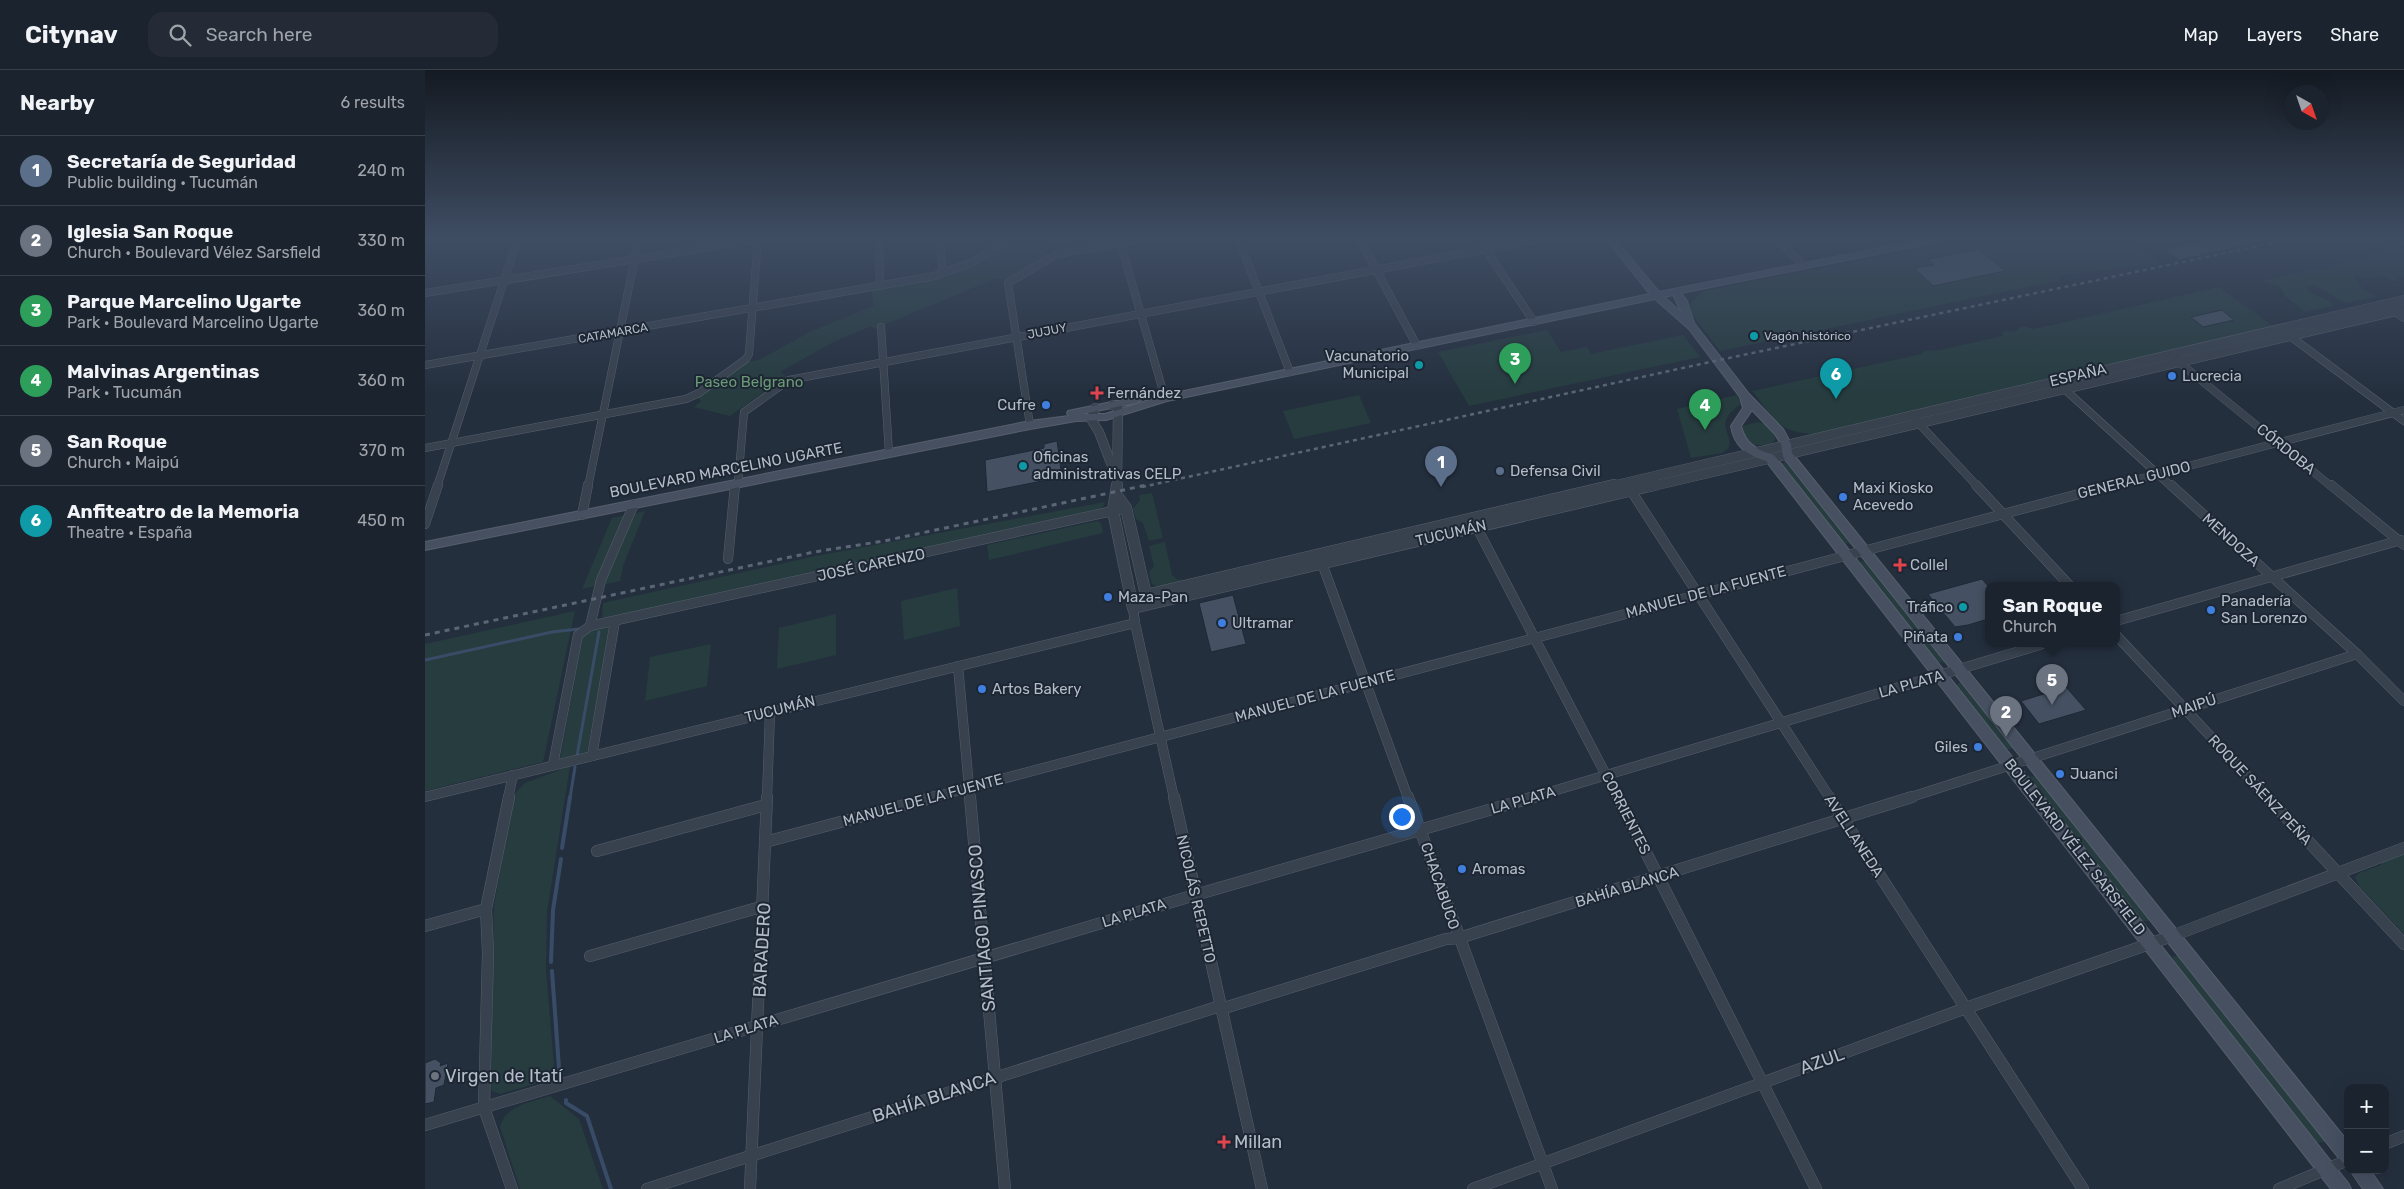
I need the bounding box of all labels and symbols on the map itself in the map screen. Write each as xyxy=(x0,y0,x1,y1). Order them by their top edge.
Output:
north arrow xyxy=(2284,85,2329,130)
street label: CATAMARCA xyxy=(577,320,649,346)
street label: JUJUY xyxy=(1026,320,1068,342)
place label: Vagón histórico xyxy=(1764,329,1851,343)
marker: Vagón histórico xyxy=(1748,330,1760,342)
pin: 3 xyxy=(1499,343,1531,384)
place label: Vacunatorio Municipal xyxy=(1325,347,1409,382)
pin: 6 xyxy=(1820,358,1852,399)
marker: Vacunatorio Municipal xyxy=(1413,359,1425,371)
street label: ESPAÑA xyxy=(2048,360,2108,390)
place label: Lucrecia xyxy=(2182,367,2242,385)
marker: Lucrecia xyxy=(2166,370,2178,382)
park label: Paseo Belgrano xyxy=(695,373,803,391)
place label: Fernández xyxy=(1107,384,1181,402)
marker: Fernández xyxy=(1091,387,1103,399)
pin: 4 xyxy=(1689,389,1721,430)
place label: Cufre xyxy=(997,396,1036,414)
marker: Cufre xyxy=(1040,399,1052,411)
street label: CÓRDOBA xyxy=(2253,420,2319,478)
street label: BOULEVARD MARCELINO UGARTE xyxy=(608,439,844,501)
pin: 1 xyxy=(1425,446,1457,487)
place label: Oficinas administrativas CELP xyxy=(1033,448,1182,483)
street label: GENERAL GUIDO xyxy=(2076,457,2192,503)
marker: Oficinas administrativas CELP xyxy=(1017,460,1029,472)
place label: Defensa Civil xyxy=(1510,462,1601,480)
marker: Defensa Civil xyxy=(1494,465,1506,477)
place label: Maxi Kiosko Acevedo xyxy=(1853,479,1933,514)
marker: Maxi Kiosko Acevedo xyxy=(1837,491,1849,503)
street label: MENDOZA xyxy=(2199,510,2263,570)
street label: TUCUMÁN xyxy=(1414,516,1488,550)
street label: JOSÉ CARENZO xyxy=(815,545,927,585)
place label: Collel xyxy=(1910,556,1948,574)
marker: Collel xyxy=(1894,559,1906,571)
street label: MANUEL DE LA FUENTE xyxy=(1624,562,1788,622)
place label: Maza-Pan xyxy=(1118,588,1188,606)
marker: Maza-Pan xyxy=(1102,591,1114,603)
place label: Panadería San Lorenzo xyxy=(2221,592,2307,627)
place label: Tráfico xyxy=(1907,598,1953,616)
marker: Tráfico xyxy=(1957,601,1969,613)
marker: Panadería San Lorenzo xyxy=(2205,604,2217,616)
place label: Ultramar xyxy=(1232,614,1293,632)
marker: Ultramar xyxy=(1216,617,1228,629)
place label: Piñata xyxy=(1903,628,1948,646)
marker: Piñata xyxy=(1952,631,1964,643)
pin: 5 xyxy=(2036,664,2068,705)
street label: MANUEL DE LA FUENTE xyxy=(1233,666,1397,726)
street label: LA PLATA xyxy=(1877,666,1945,702)
place label: Artos Bakery xyxy=(992,680,1082,698)
marker: Artos Bakery xyxy=(976,683,988,695)
street label: MAIPÚ xyxy=(2169,690,2219,722)
street label: TUCUMÁN xyxy=(743,692,817,726)
pin: 2 xyxy=(1990,696,2022,737)
street label: ROQUE SÁENZ PEÑA xyxy=(2204,731,2316,849)
place label: Giles xyxy=(1934,738,1968,756)
marker: Giles xyxy=(1972,741,1984,753)
street label: BOULEVARD VÉLEZ SARSFIELD xyxy=(2001,755,2149,939)
place label: Juanci xyxy=(2070,765,2118,783)
marker: Juanci xyxy=(2054,768,2066,780)
street label: CORRIENTES xyxy=(1597,769,1655,857)
street label: MANUEL DE LA FUENTE xyxy=(841,770,1005,830)
street label: LA PLATA xyxy=(1489,782,1557,818)
street label: AVELLANEDA xyxy=(1821,791,1887,881)
your location xyxy=(1389,804,1415,830)
street label: NICOLÁS REPETTO xyxy=(1173,833,1219,965)
street label: CHACABUCO xyxy=(1417,840,1463,932)
street label: SANTIAGO PINASCO xyxy=(964,843,1000,1013)
place label: Aromas xyxy=(1472,860,1526,878)
marker: Aromas xyxy=(1456,863,1468,875)
street label: BAHÍA BLANCA xyxy=(1573,863,1681,911)
street label: LA PLATA xyxy=(1100,895,1168,931)
street label: BARADERO xyxy=(749,902,775,998)
street label: LA PLATA xyxy=(712,1011,780,1047)
street label: AZUL xyxy=(1797,1043,1847,1079)
place label: Virgen de Itatí xyxy=(445,1065,564,1087)
street label: BAHÍA BLANCA xyxy=(870,1067,998,1127)
marker: Virgen de Itatí xyxy=(429,1070,441,1082)
place label: Millan xyxy=(1234,1131,1282,1153)
marker: Millan xyxy=(1218,1136,1230,1148)

